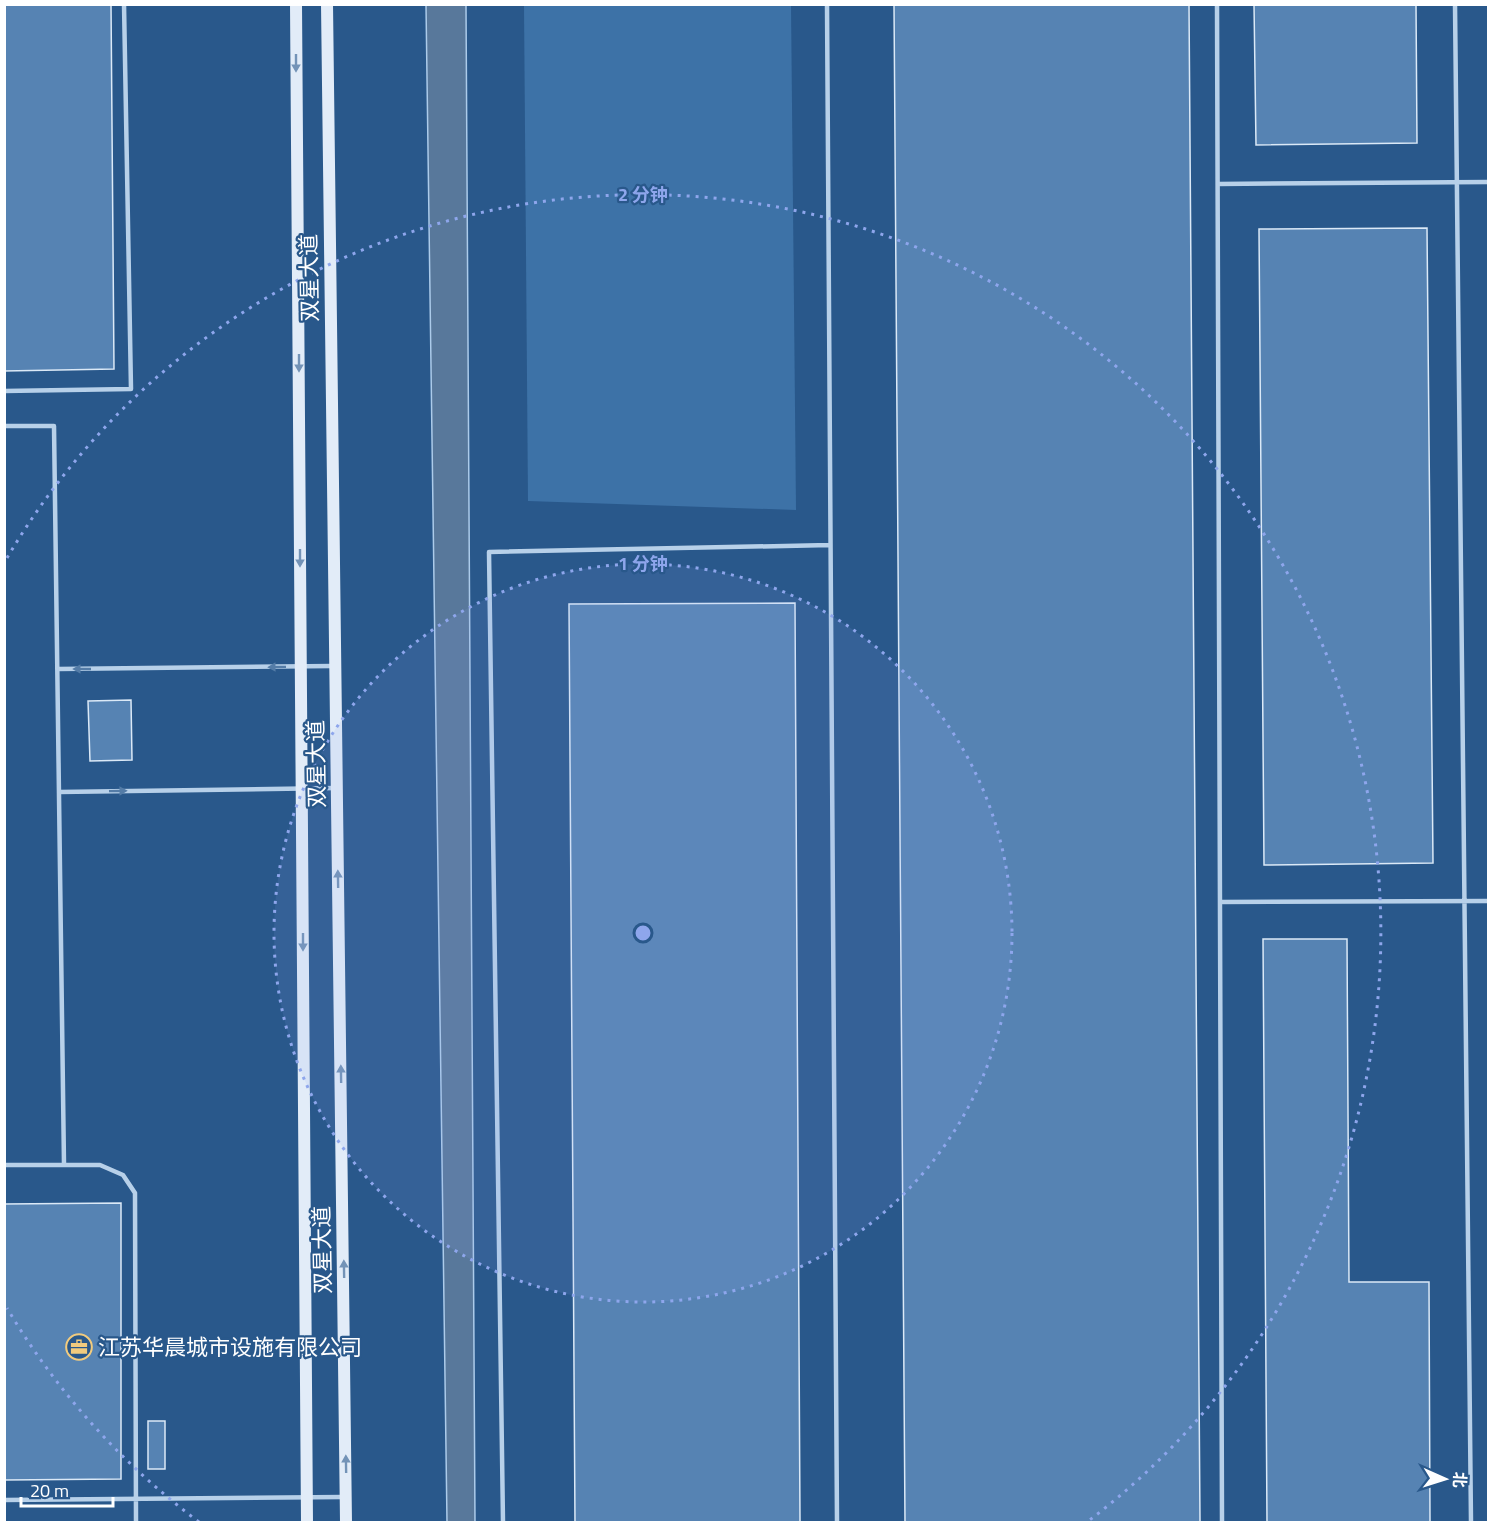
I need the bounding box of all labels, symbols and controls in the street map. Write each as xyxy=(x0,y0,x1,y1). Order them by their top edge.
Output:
one-way arrow xyxy=(291,53,301,72)
text: 2 分钟 xyxy=(618,181,668,208)
street label: 双星大道 xyxy=(291,234,327,322)
one-way arrow xyxy=(294,353,303,372)
one-way arrow xyxy=(295,548,305,567)
text: 1 分钟 xyxy=(618,550,668,577)
one-way arrow xyxy=(267,662,286,672)
one-way arrow xyxy=(72,664,91,674)
street label: 双星大道 xyxy=(298,720,334,808)
one-way arrow xyxy=(108,786,127,796)
one-way arrow xyxy=(334,870,343,889)
centre of rings xyxy=(633,923,653,943)
one-way arrow xyxy=(298,932,308,951)
one-way arrow xyxy=(336,1065,346,1084)
street label: 双星大道 xyxy=(304,1206,340,1294)
one-way arrow xyxy=(339,1260,348,1279)
place label: 江苏华晨城市设施有限公司 xyxy=(98,1330,362,1364)
office icon: 江苏华晨城市设施有限公司 xyxy=(64,1332,94,1362)
north arrow xyxy=(1415,1449,1475,1509)
one-way arrow xyxy=(341,1455,351,1474)
scale bar xyxy=(21,1470,112,1508)
text: 北 xyxy=(1448,1471,1472,1488)
text: 20 m xyxy=(30,1477,69,1504)

